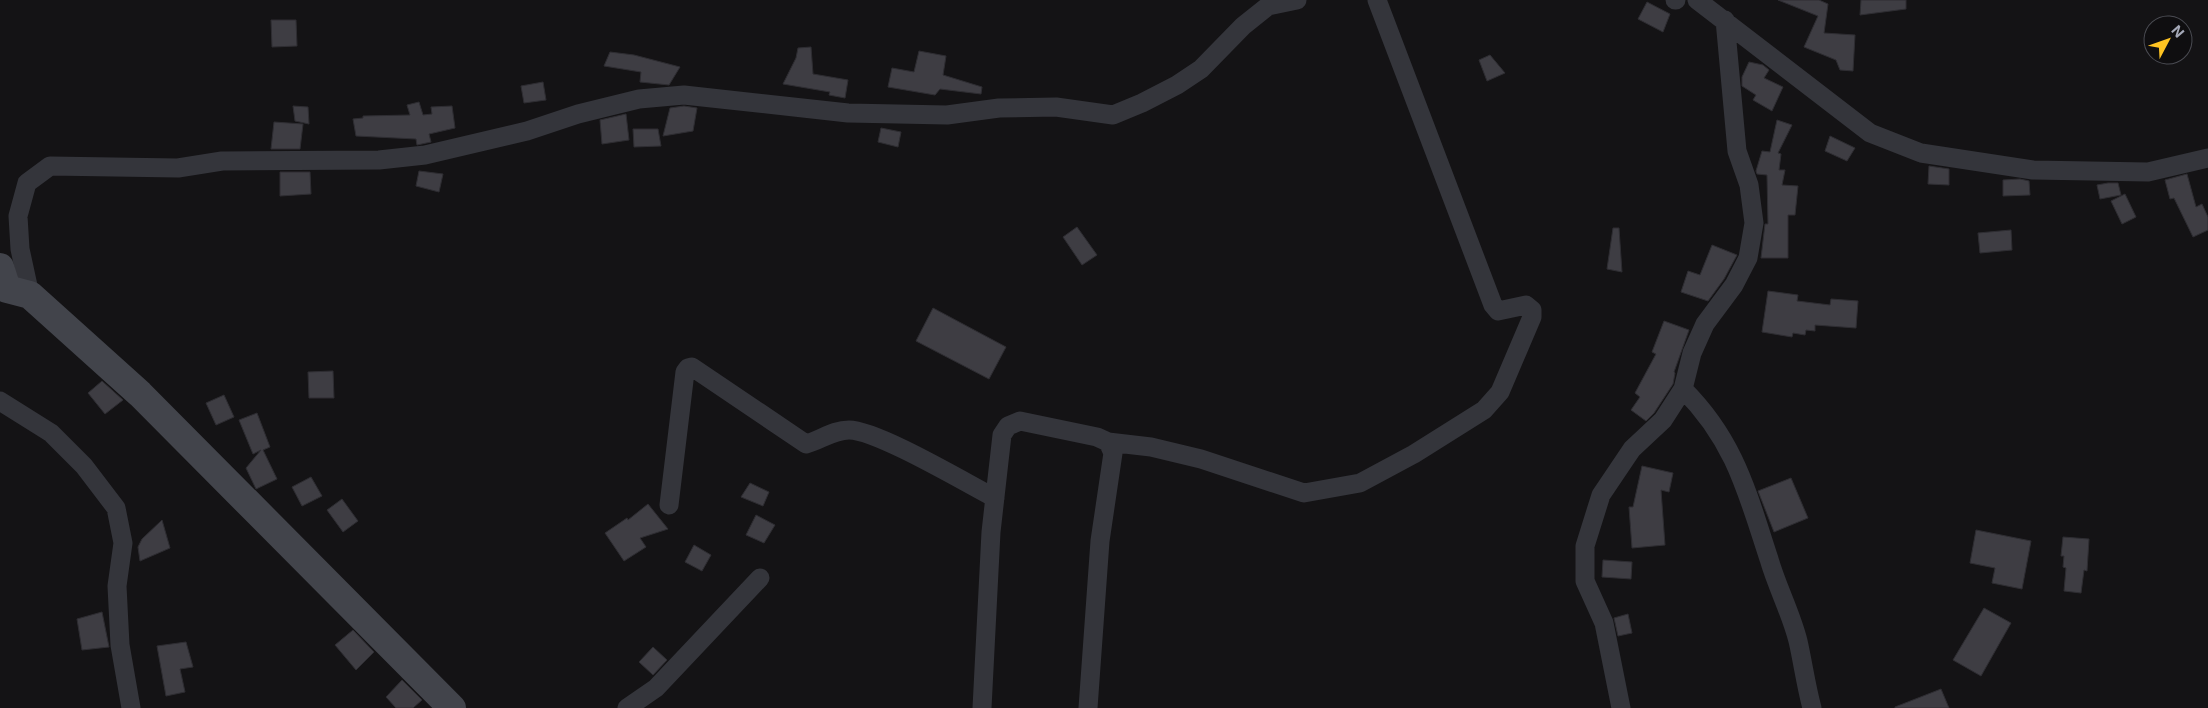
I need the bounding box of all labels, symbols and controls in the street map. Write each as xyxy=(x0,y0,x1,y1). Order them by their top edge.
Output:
north arrow xyxy=(2143,15,2193,65)
text: N xyxy=(2168,22,2188,41)

